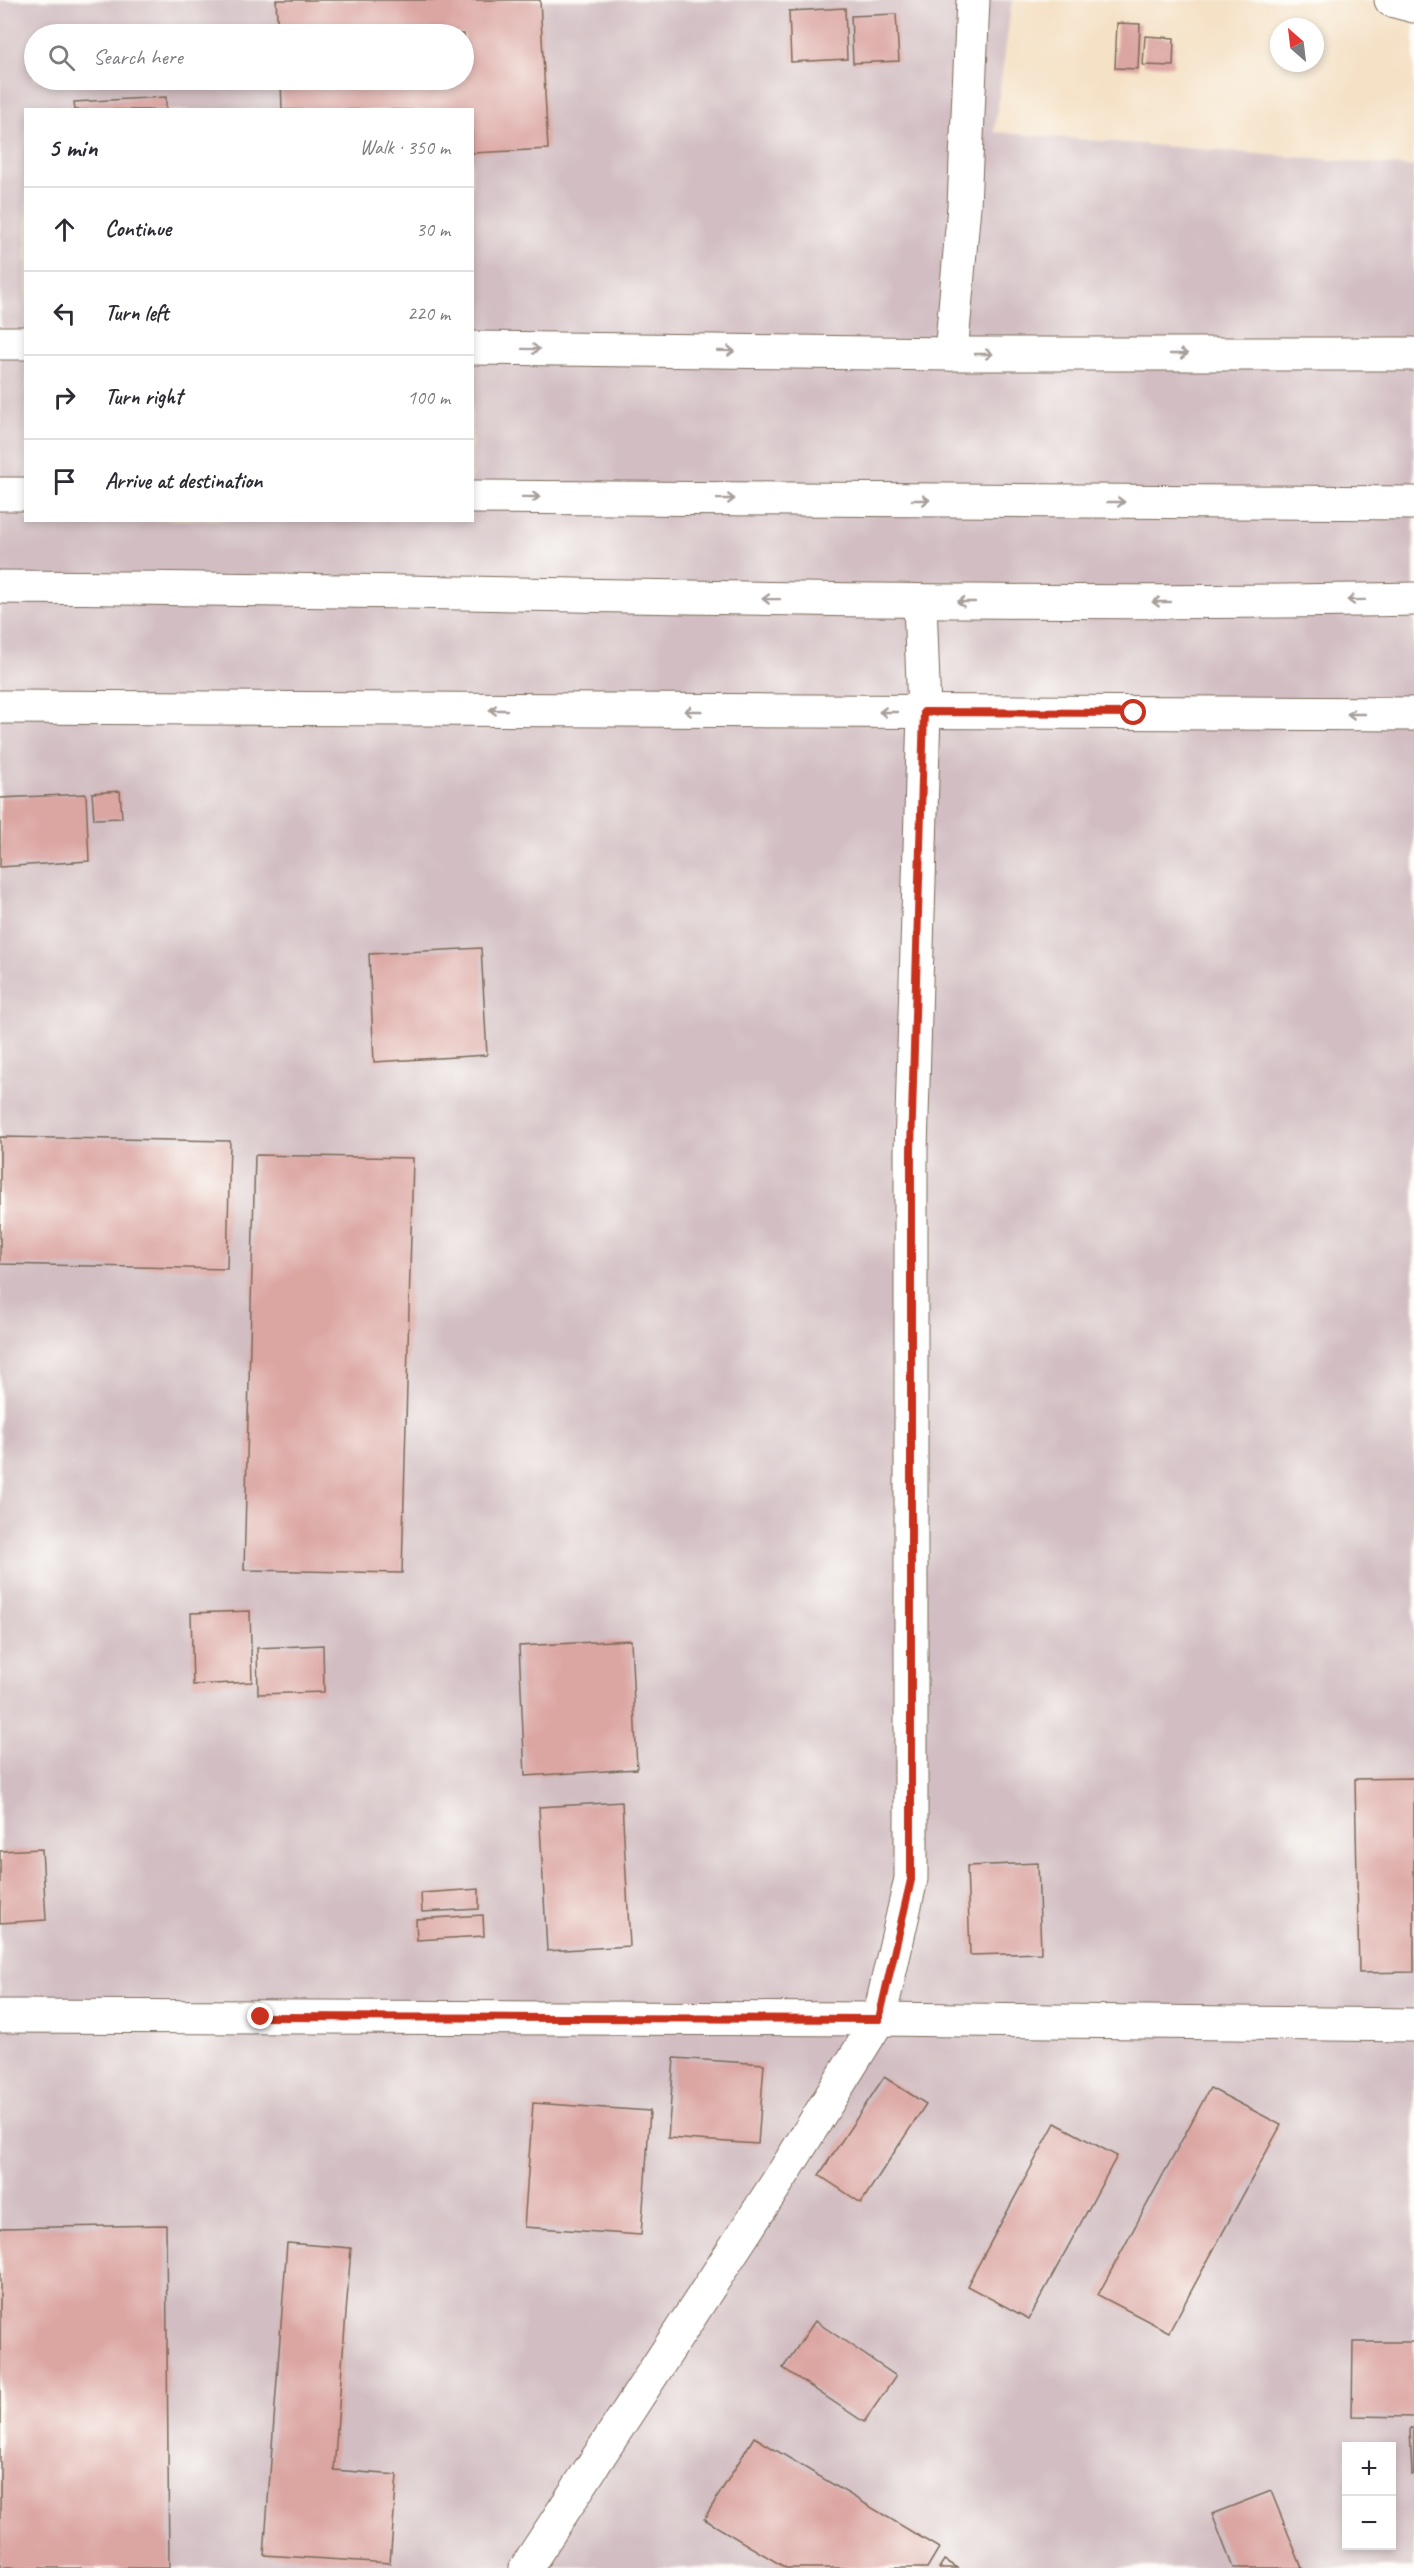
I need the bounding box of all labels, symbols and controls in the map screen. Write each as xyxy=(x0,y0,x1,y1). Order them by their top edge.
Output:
north arrow xyxy=(1270,18,1324,72)
search box xyxy=(24,24,474,90)
icon: search xyxy=(45,41,78,74)
text: Search here xyxy=(93,43,183,71)
text: 5 min xyxy=(48,131,97,164)
text: Walk · 350 m xyxy=(360,135,450,160)
icon: ahead xyxy=(48,213,81,246)
text: Continue xyxy=(105,215,171,243)
text: 30 m xyxy=(416,217,450,242)
icon: left xyxy=(48,297,81,330)
text: Turn left xyxy=(105,299,169,327)
text: 220 m xyxy=(407,301,450,326)
one-way arrow xyxy=(520,343,540,355)
one-way arrow xyxy=(715,345,735,357)
one-way arrow xyxy=(973,348,993,360)
one-way arrow xyxy=(1168,348,1188,360)
icon: right xyxy=(48,381,81,414)
text: Turn right xyxy=(105,383,182,411)
text: 100 m xyxy=(407,385,450,410)
icon: arrive xyxy=(48,465,81,498)
text: Arrive at destination xyxy=(105,467,262,495)
one-way arrow xyxy=(520,491,540,503)
one-way arrow xyxy=(715,493,735,505)
one-way arrow xyxy=(910,494,930,506)
one-way arrow xyxy=(1105,496,1125,508)
one-way arrow xyxy=(761,594,781,605)
one-way arrow xyxy=(1346,594,1366,606)
one-way arrow xyxy=(956,596,976,608)
one-way arrow xyxy=(1151,596,1171,608)
route start xyxy=(1120,699,1146,725)
one-way arrow xyxy=(488,704,508,716)
one-way arrow xyxy=(683,705,703,717)
one-way arrow xyxy=(878,706,898,718)
one-way arrow xyxy=(1346,708,1366,720)
route end xyxy=(247,2003,273,2029)
map controls xyxy=(1342,2442,1396,2550)
button: + xyxy=(1342,2442,1396,2496)
button: − xyxy=(1342,2496,1396,2550)

